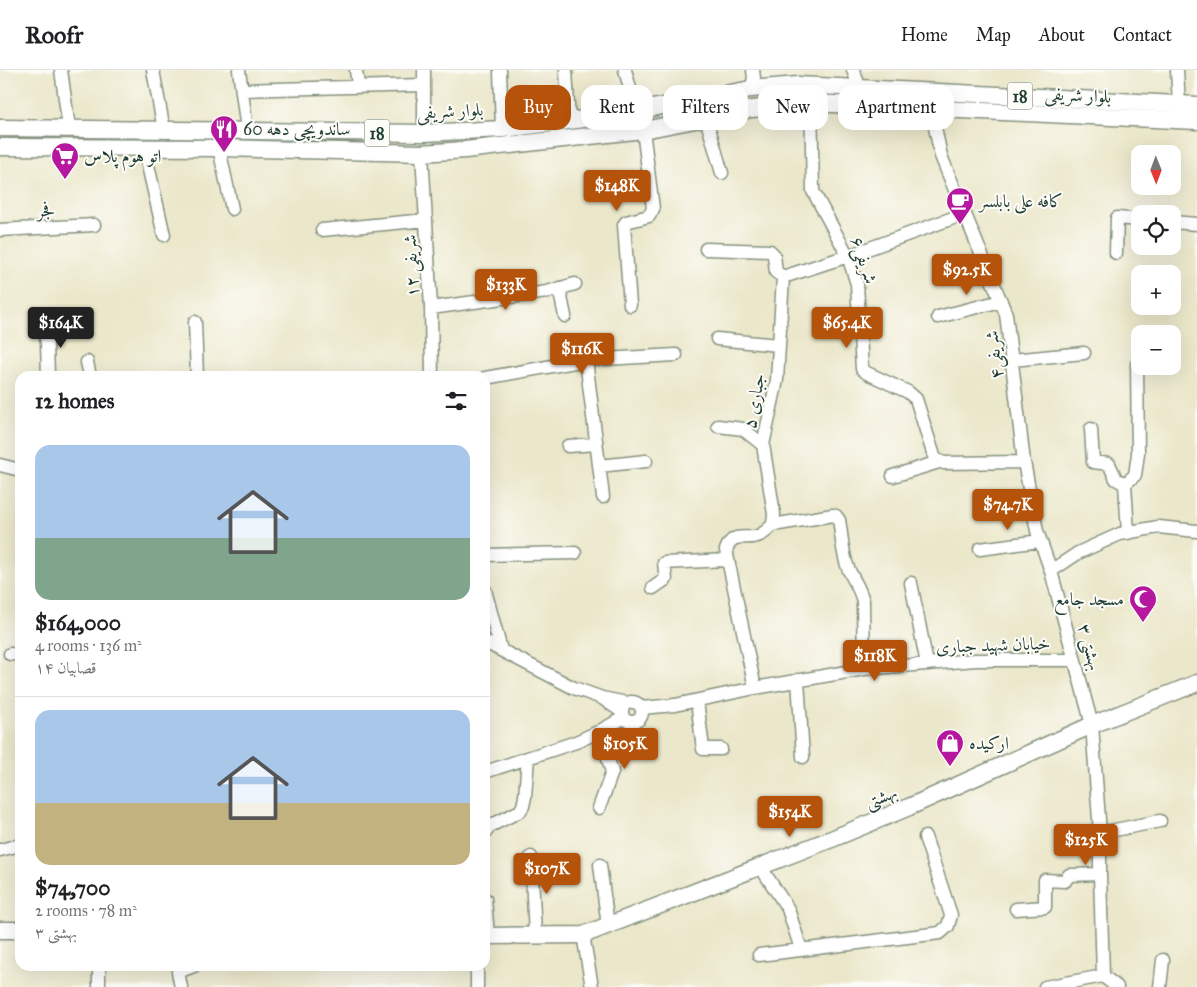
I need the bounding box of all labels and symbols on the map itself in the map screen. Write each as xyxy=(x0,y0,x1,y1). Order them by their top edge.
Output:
road number: 18 xyxy=(1008,82,1032,110)
street label: بلوار شریفی xyxy=(1044,82,1112,110)
street label: بلوار شریفی xyxy=(416,98,484,126)
restaurant icon: ساندویچی دهه 60 xyxy=(209,114,239,153)
place label: ساندویچی دهه 60 xyxy=(243,118,350,141)
road number: 18 xyxy=(364,119,390,146)
supermarket icon: اتو هوم پلاس xyxy=(50,141,80,180)
place label: اتو هوم پلاس xyxy=(84,145,162,172)
north arrow xyxy=(1131,145,1181,195)
pin: $148K xyxy=(582,170,652,212)
cafe icon: کافه علی بابلسر xyxy=(945,186,975,225)
place label: کافه علی بابلسر xyxy=(977,190,1063,214)
street label: فجر xyxy=(34,199,56,223)
street label: شریفی۶ xyxy=(844,233,882,287)
street label: شریفی ۱۲ xyxy=(398,234,426,298)
pin: $92.5K xyxy=(926,254,1008,296)
pin: $133K xyxy=(471,268,541,311)
pin: $164K xyxy=(26,306,96,349)
pin: $65.4K xyxy=(806,306,888,349)
street label: شریفی۴ xyxy=(980,329,1010,380)
pin: $116K xyxy=(547,332,617,375)
street label: جباری ۵ xyxy=(738,372,770,430)
pin: $74.7K xyxy=(967,488,1049,531)
mosque icon: مسجد جامع xyxy=(1128,584,1158,623)
place label: مسجد جامع xyxy=(1054,588,1124,615)
street label: بهشتی ۳ xyxy=(1071,621,1107,673)
street label: خیابان شهید جباری xyxy=(935,632,1051,659)
pin: $118K xyxy=(840,640,910,682)
pin: $105K xyxy=(590,728,660,770)
shop icon: ارکیده xyxy=(935,728,965,767)
place label: ارکیده xyxy=(969,732,1009,754)
street label: بهشتی xyxy=(862,781,901,815)
pin: $154K xyxy=(755,796,825,838)
pin: $125K xyxy=(1051,824,1121,866)
pin: $107K xyxy=(512,852,582,895)

